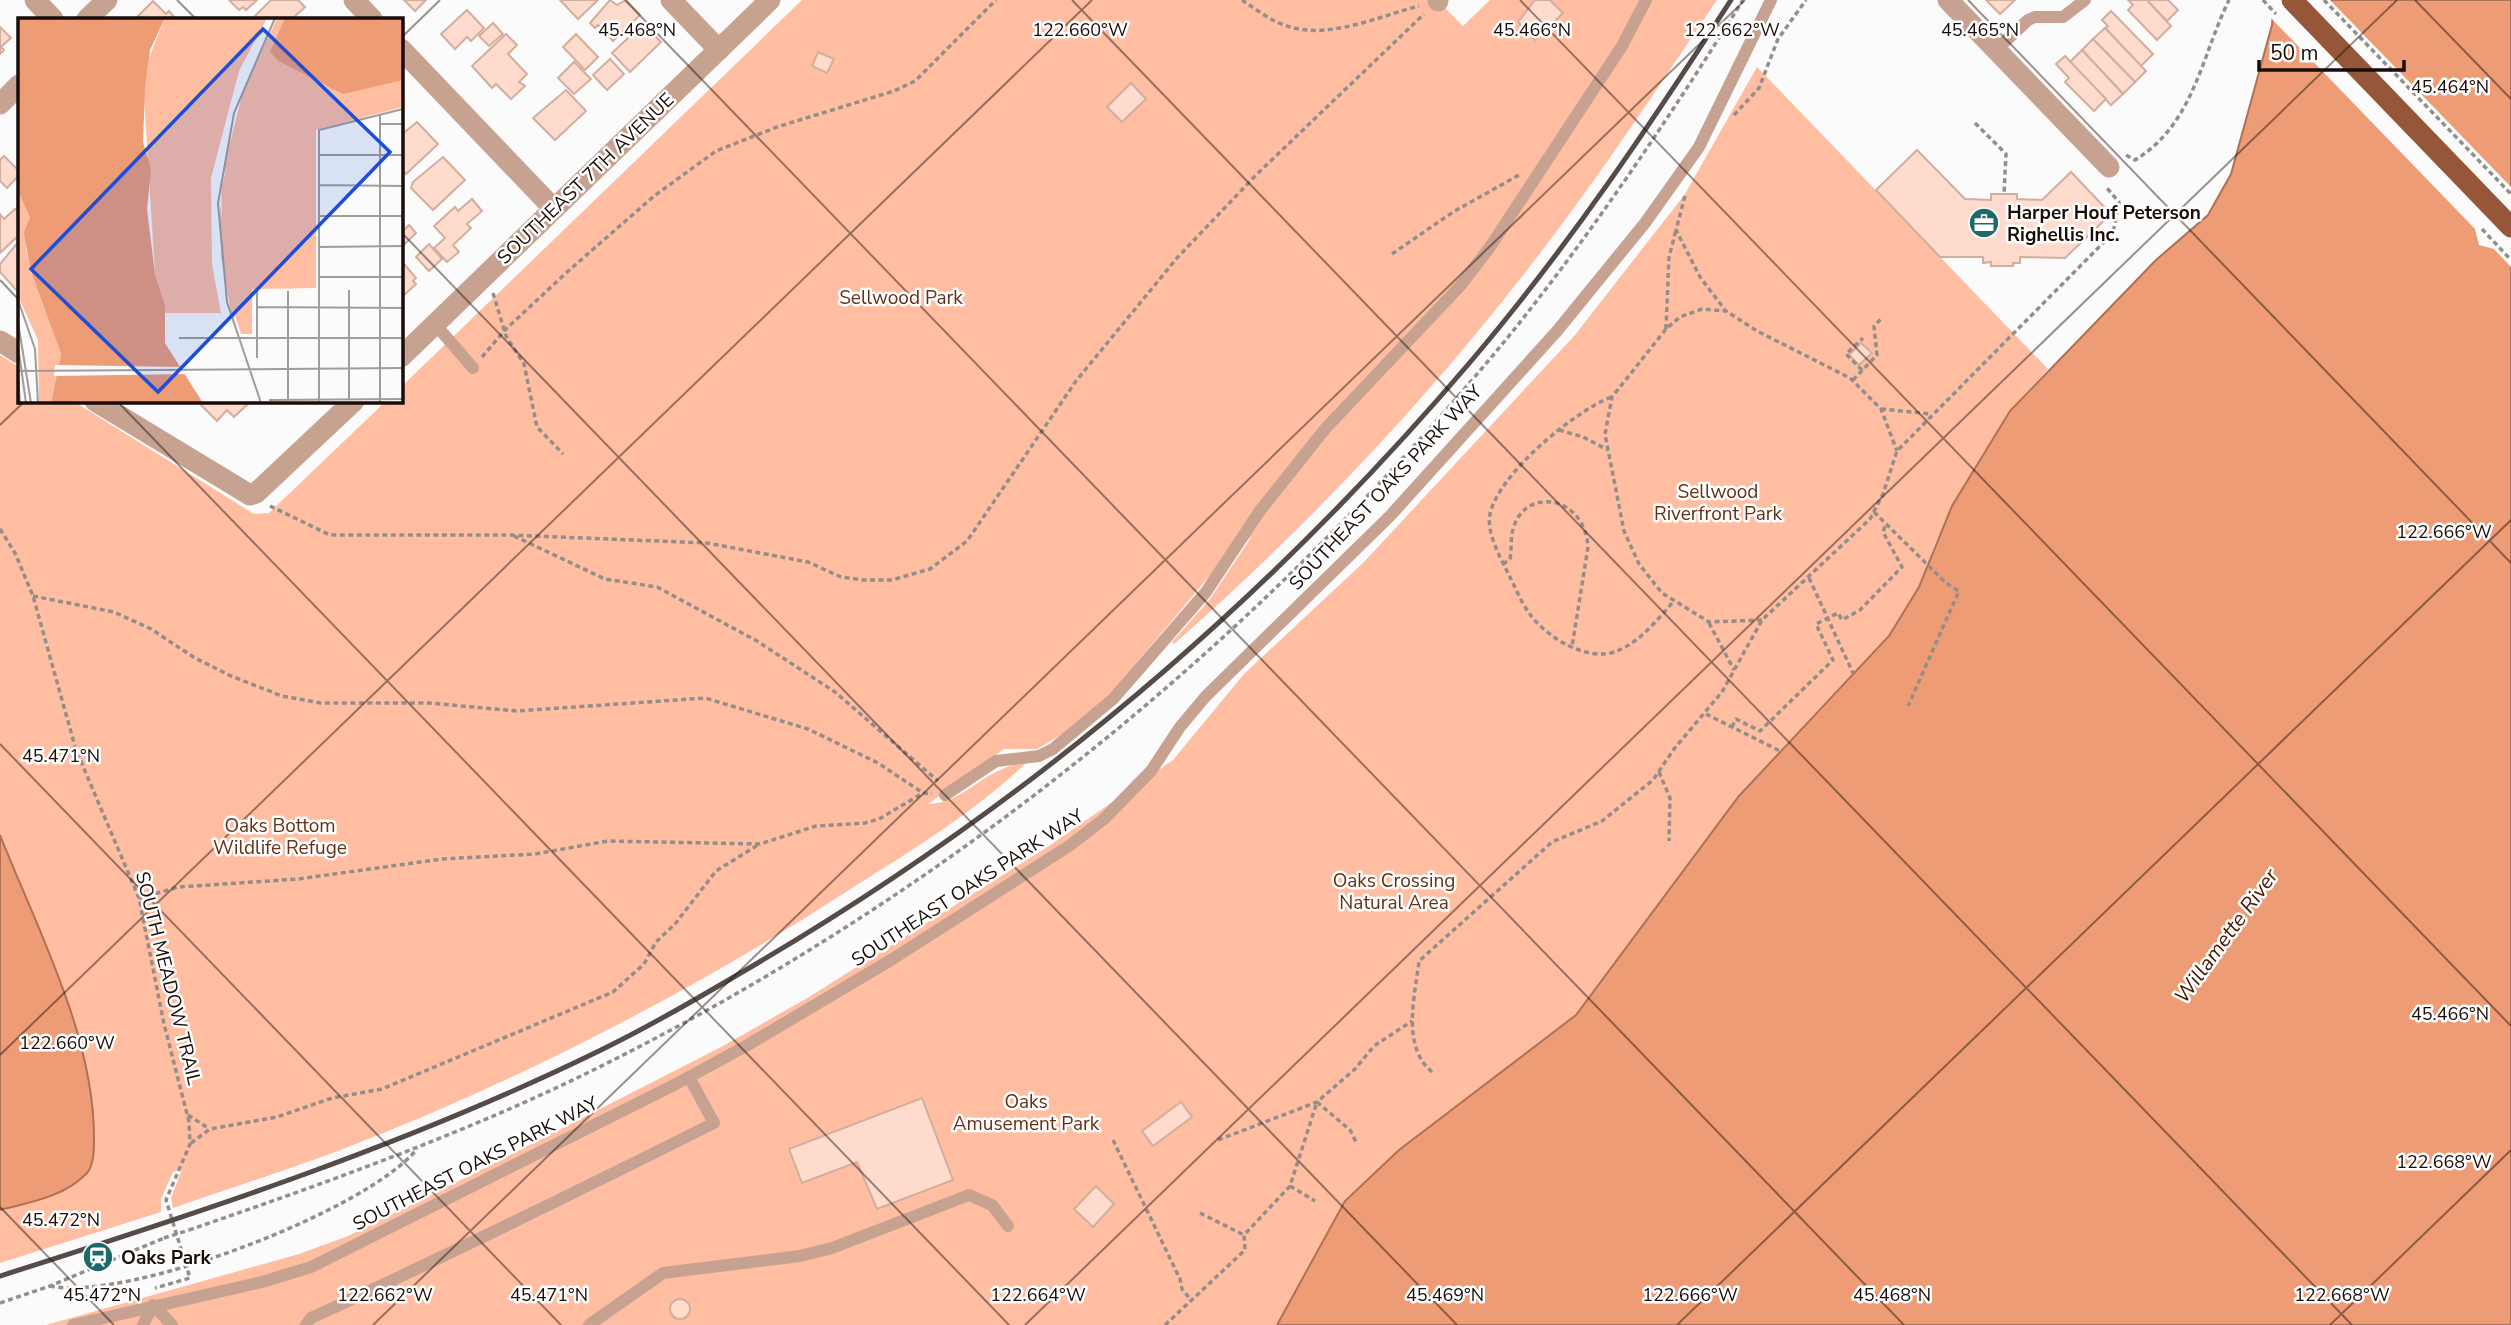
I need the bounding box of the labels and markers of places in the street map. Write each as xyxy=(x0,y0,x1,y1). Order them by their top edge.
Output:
place label: Harper Houf Peterson Righellis Inc. xyxy=(2007,200,2201,248)
office icon: Harper Houf Peterson Righellis Inc. xyxy=(1967,206,2001,240)
station icon: Oaks Park xyxy=(81,1240,115,1274)
place label: Oaks Park xyxy=(121,1245,212,1271)

